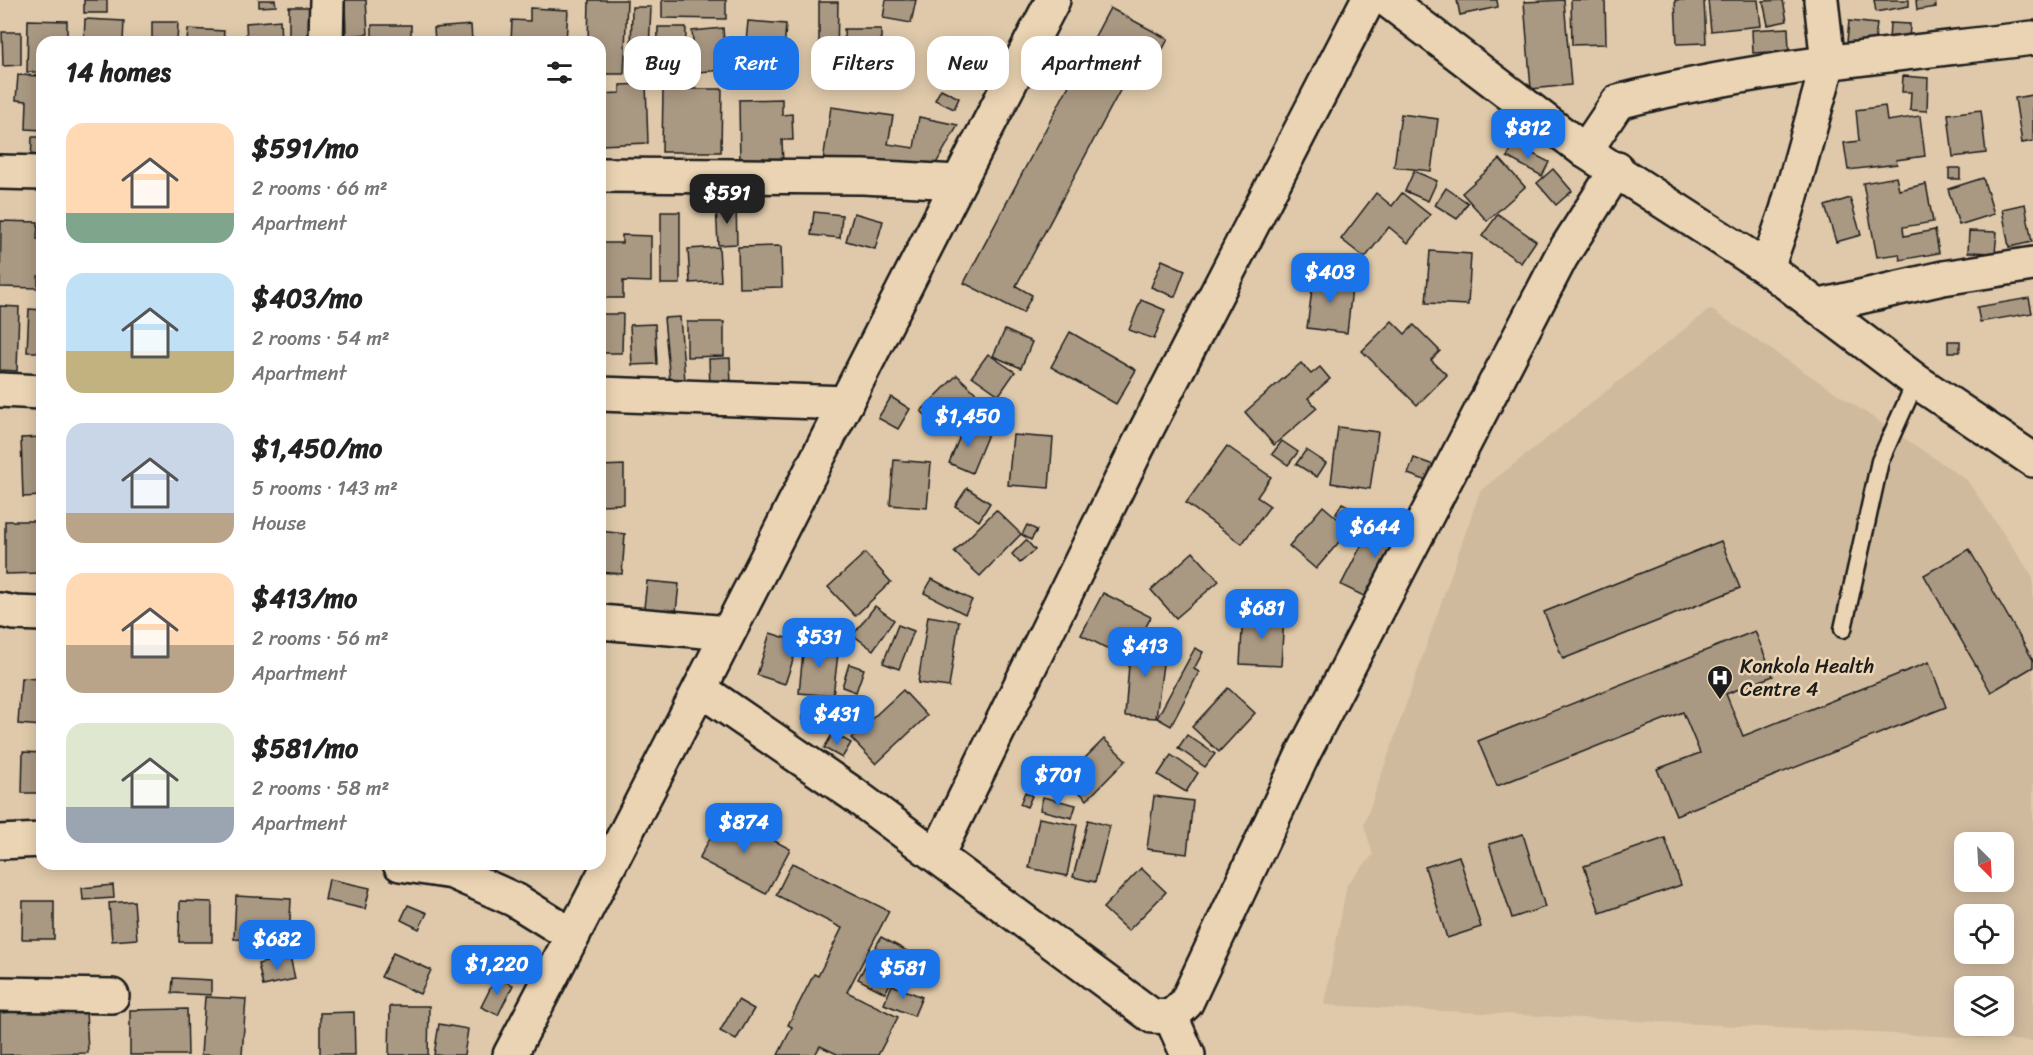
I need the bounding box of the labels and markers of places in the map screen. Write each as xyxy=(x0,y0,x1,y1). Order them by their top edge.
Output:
pin: $812 xyxy=(1492,109,1564,160)
pin: $591 xyxy=(691,174,763,225)
pin: $403 xyxy=(1294,253,1366,304)
pin: $1,450 xyxy=(919,397,1017,448)
pin: $644 xyxy=(1339,508,1411,559)
pin: $681 xyxy=(1226,589,1298,640)
pin: $531 xyxy=(783,618,855,669)
pin: $413 xyxy=(1109,627,1181,678)
place label: Konkola Health Centre 4 xyxy=(1740,649,1874,707)
hospital icon: Konkola Health Centre 4 xyxy=(1705,663,1735,701)
pin: $431 xyxy=(801,695,873,746)
pin: $701 xyxy=(1022,756,1094,807)
pin: $874 xyxy=(708,803,780,854)
pin: $682 xyxy=(241,920,313,971)
pin: $1,220 xyxy=(448,945,546,996)
pin: $581 xyxy=(867,949,939,1000)

